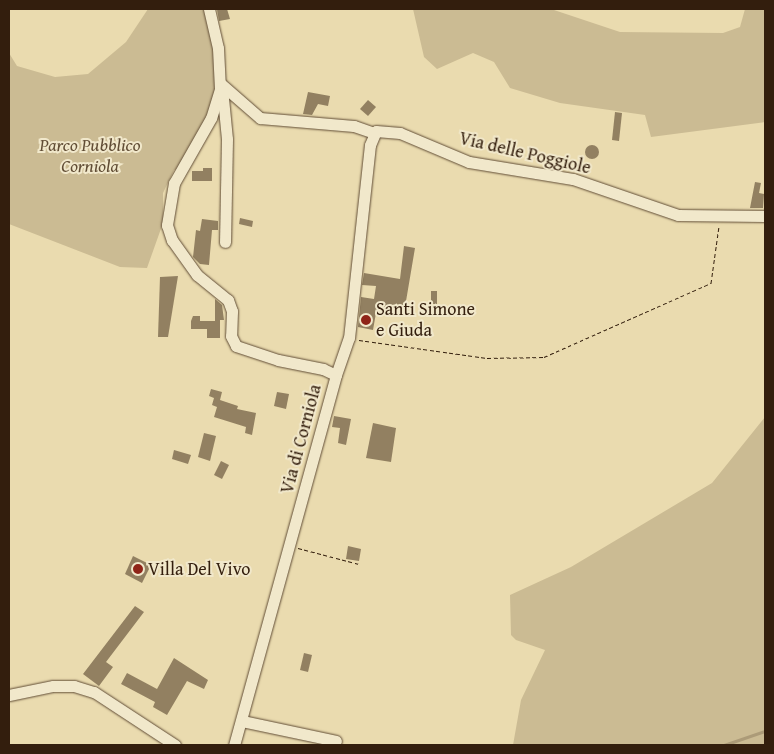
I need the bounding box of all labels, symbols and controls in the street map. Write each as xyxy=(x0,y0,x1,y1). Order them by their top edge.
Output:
street label: Via delle Poggiole xyxy=(457,127,593,179)
park label: Parco Pubblico Corniola xyxy=(39,135,141,178)
place label: Santi Simone e Giuda xyxy=(376,299,475,342)
marker: Santi Simone e Giuda xyxy=(360,314,372,326)
street label: Via di Corniola xyxy=(276,382,326,496)
place label: Villa Del Vivo xyxy=(148,558,250,580)
marker: Villa Del Vivo xyxy=(132,563,144,575)

